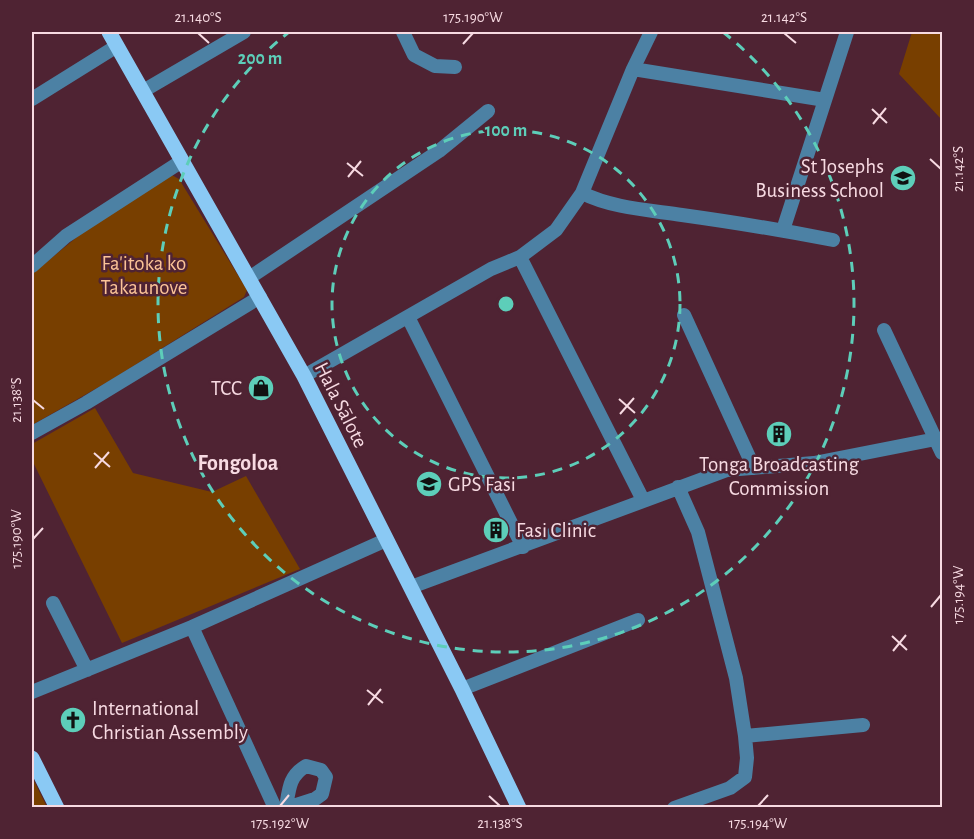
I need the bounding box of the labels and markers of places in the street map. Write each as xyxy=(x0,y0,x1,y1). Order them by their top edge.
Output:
place label: St Josephs Business School xyxy=(755,156,884,201)
school or university icon: St Josephs Business School xyxy=(888,163,918,193)
centre of rings xyxy=(496,294,516,314)
shop icon: TCC xyxy=(246,373,276,403)
place label: TCC xyxy=(211,378,242,399)
building icon: Tonga Broadcasting Commission xyxy=(764,419,794,449)
place label: Tonga Broadcasting Commission xyxy=(699,454,860,499)
school or university icon: GPS Fasi xyxy=(414,469,444,499)
place label: GPS Fasi xyxy=(448,474,516,495)
building icon: Fasi Clinic xyxy=(481,515,511,545)
place label: Fasi Clinic xyxy=(516,520,596,541)
place label: International Christian Assembly xyxy=(92,698,248,743)
church icon: International Christian Assembly xyxy=(58,705,88,735)

